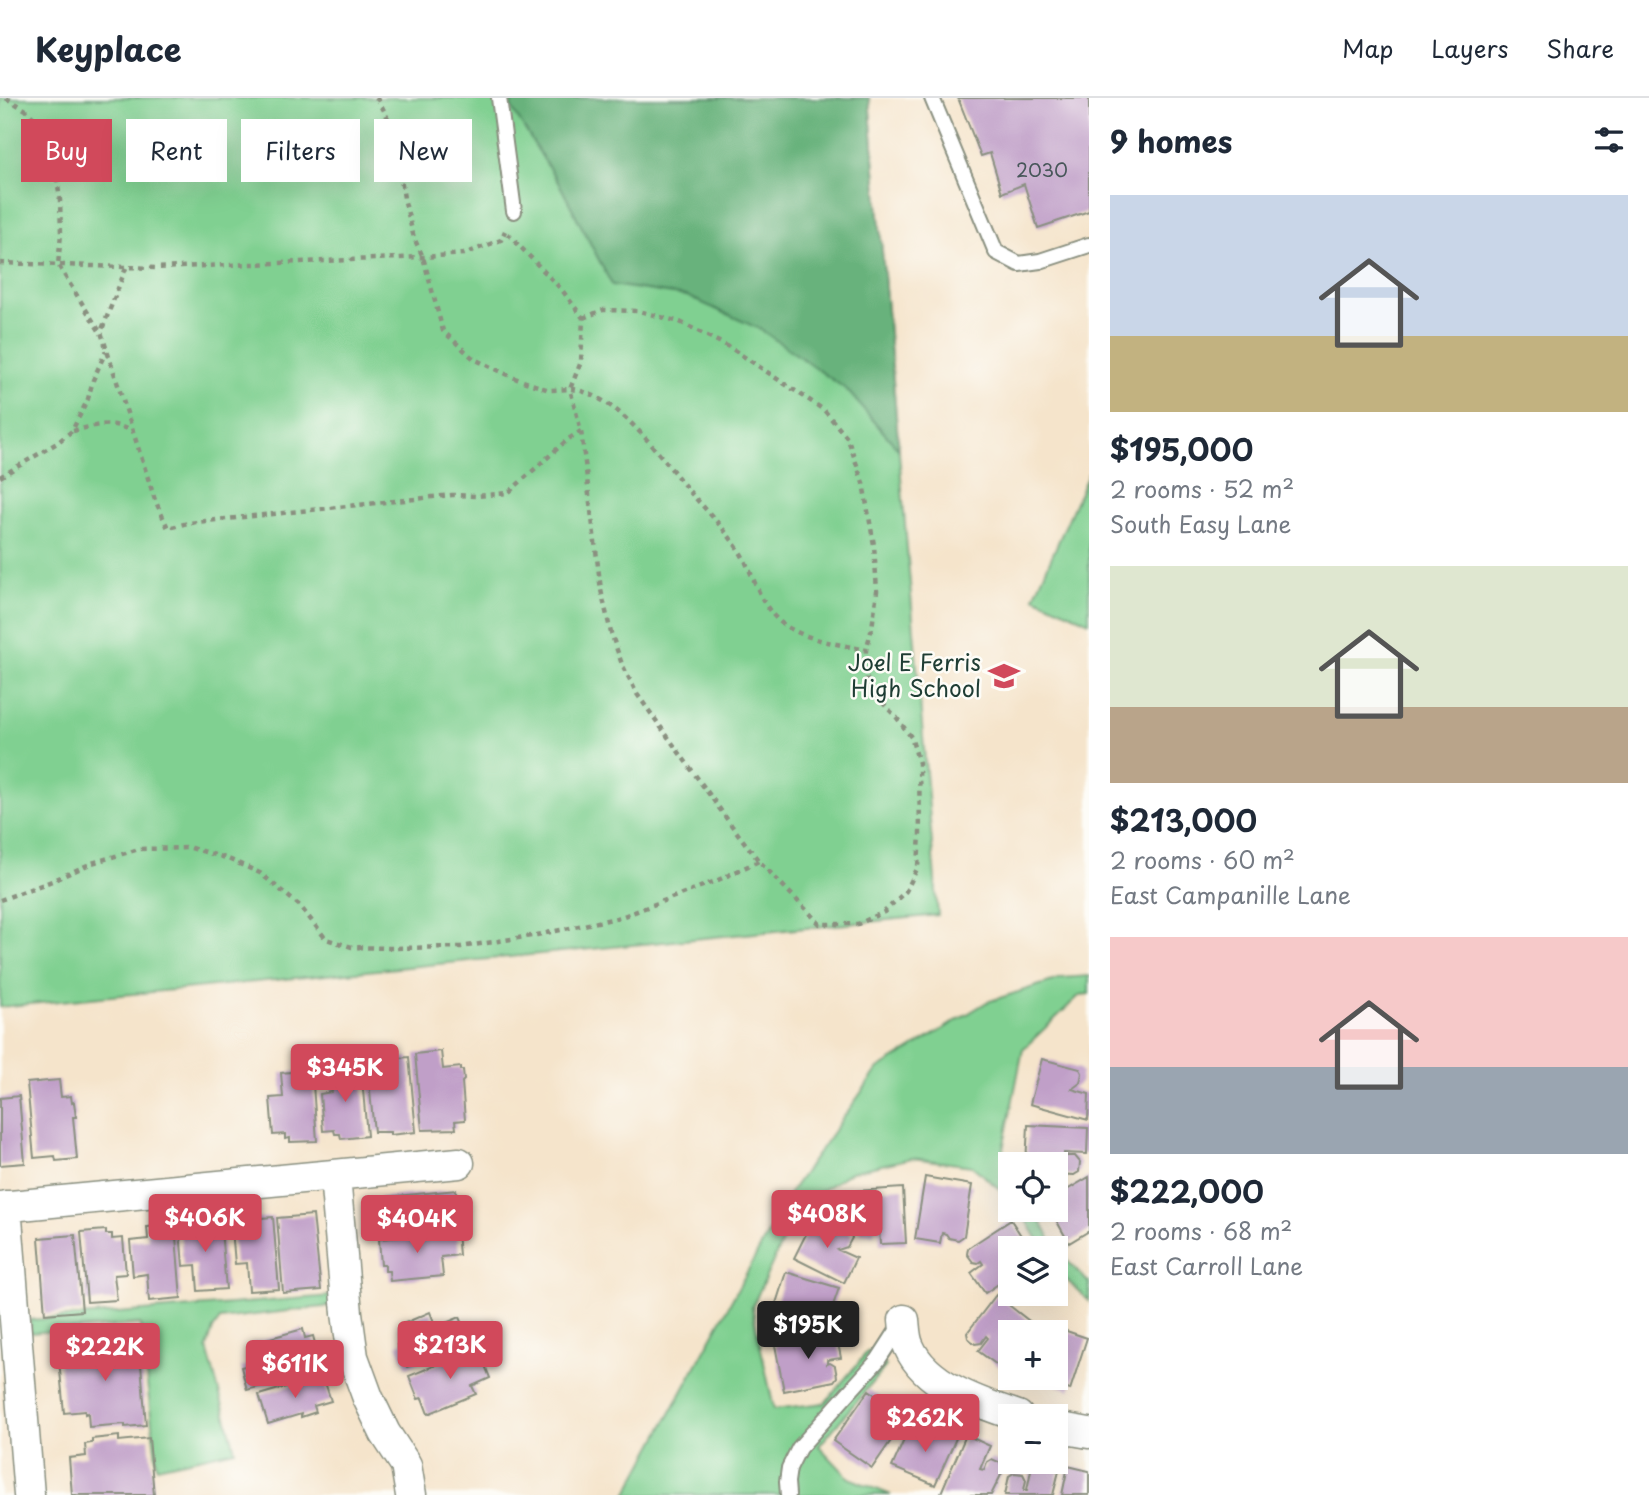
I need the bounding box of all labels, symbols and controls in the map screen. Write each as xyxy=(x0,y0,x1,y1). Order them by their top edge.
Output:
text: Keyplace xyxy=(35,23,182,73)
text: Map xyxy=(1342,30,1393,66)
text: Layers xyxy=(1431,30,1508,66)
text: Share xyxy=(1546,30,1614,66)
text: 9 homes xyxy=(1110,118,1232,163)
chip: Buy xyxy=(21,119,112,182)
chip: Rent xyxy=(126,119,227,182)
chip: Filters xyxy=(241,119,360,182)
chip: New xyxy=(374,119,472,182)
icon: filters xyxy=(1590,121,1628,159)
house number: 2030 xyxy=(1016,155,1068,183)
icon: home xyxy=(1306,240,1432,366)
text: $195,000 xyxy=(1110,426,1253,471)
text: 2 rooms · 52 m² xyxy=(1110,471,1294,506)
text: South Easy Lane xyxy=(1110,506,1292,541)
icon: home xyxy=(1306,611,1432,737)
place label: Joel E Ferris High School xyxy=(848,644,981,705)
school or university icon: Joel E Ferris High School xyxy=(987,659,1021,693)
text: $213,000 xyxy=(1110,797,1257,842)
text: 2 rooms · 60 m² xyxy=(1110,842,1295,877)
text: East Campanille Lane xyxy=(1110,877,1351,912)
icon: home xyxy=(1306,982,1432,1108)
pin: $345K xyxy=(296,1044,394,1104)
text: $345K xyxy=(307,1049,383,1084)
map controls xyxy=(998,1152,1068,1474)
button: locate xyxy=(998,1152,1068,1222)
text: $222,000 xyxy=(1110,1168,1264,1213)
pin: $408K xyxy=(778,1190,876,1250)
pin: $406K xyxy=(156,1194,254,1254)
text: $408K xyxy=(787,1195,867,1230)
pin: $404K xyxy=(368,1196,466,1255)
text: $406K xyxy=(165,1199,245,1234)
text: $404K xyxy=(377,1200,457,1235)
text: 2 rooms · 68 m² xyxy=(1110,1213,1292,1248)
button: layers xyxy=(998,1236,1068,1306)
text: East Carroll Lane xyxy=(1110,1248,1303,1283)
pin: $195K xyxy=(759,1302,857,1361)
text: $195K xyxy=(773,1306,843,1341)
button: + xyxy=(998,1320,1068,1390)
pin: $213K xyxy=(401,1322,499,1381)
pin: $222K xyxy=(56,1324,154,1383)
text: $213K xyxy=(414,1326,486,1361)
text: $222K xyxy=(66,1328,144,1363)
pin: $611K xyxy=(246,1340,344,1400)
text: $611K xyxy=(262,1345,328,1380)
pin: $262K xyxy=(876,1394,974,1454)
text: $262K xyxy=(886,1399,964,1434)
button: − xyxy=(998,1404,1068,1474)

